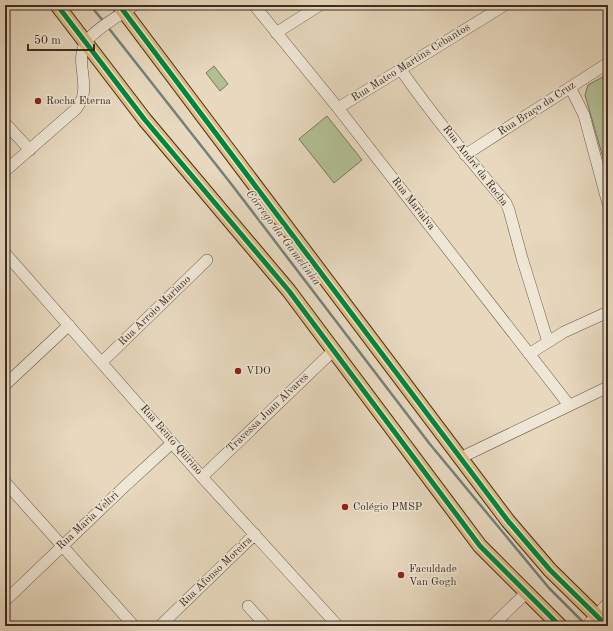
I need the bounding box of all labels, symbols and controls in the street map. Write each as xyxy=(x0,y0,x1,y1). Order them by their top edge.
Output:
street label: Rua Mateo Martins Cebantos xyxy=(350,22,472,104)
scale bar xyxy=(28,26,94,52)
text: 50 m xyxy=(34,34,61,47)
street label: Rua Braço da Cruz xyxy=(496,80,578,138)
marker: Rocha Eterna xyxy=(33,96,43,106)
place label: Rocha Eterna xyxy=(46,96,112,107)
street label: Rua André da Rocha xyxy=(440,124,510,209)
street label: Rua Marialva xyxy=(389,176,437,233)
water label: Córrego da Gamelinha xyxy=(243,188,323,289)
street label: Rua Arroio Mariano xyxy=(117,274,193,348)
marker: VDO xyxy=(233,366,243,376)
place label: VDO xyxy=(246,366,271,377)
street label: Travessa Juan Alvares xyxy=(225,371,311,455)
street label: Rua Bento Quirino xyxy=(138,403,204,477)
street label: Rua Maria Veltri xyxy=(55,490,121,552)
marker: Colégio PMSP xyxy=(340,502,350,512)
place label: Colégio PMSP xyxy=(353,502,422,513)
street label: Rua Afonso Moreira xyxy=(178,534,255,609)
place label: Faculdade Van Gogh xyxy=(409,564,457,588)
marker: Faculdade Van Gogh xyxy=(396,570,406,580)

